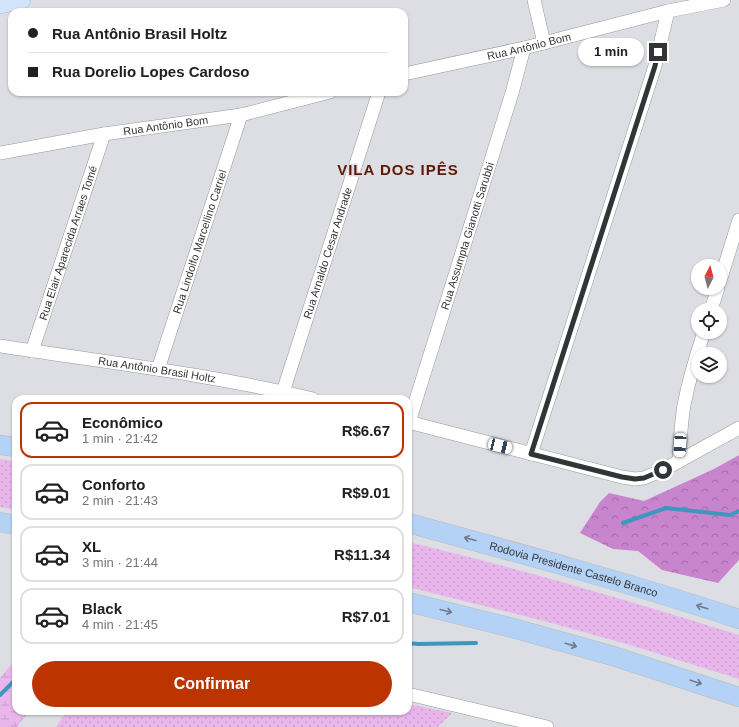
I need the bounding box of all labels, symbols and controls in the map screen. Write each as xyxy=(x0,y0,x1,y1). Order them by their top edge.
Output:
text: Rua Antônio Brasil Holtz xyxy=(52,25,227,42)
street label: Rua Antônio Bom xyxy=(486,30,572,62)
callout: 1 min xyxy=(578,38,644,66)
route end xyxy=(649,43,667,61)
text: 1 min xyxy=(594,44,628,59)
text: Rua Dorelio Lopes Cardoso xyxy=(52,63,250,80)
street label: Rua Antônio Bom xyxy=(122,114,209,137)
district label: VILA DOS IPÊS xyxy=(337,161,459,178)
street label: Rua Assumpta Gianotti Sarubbi xyxy=(439,161,496,311)
street label: Rua Elair Aparecida Arraes Tomé xyxy=(37,164,99,322)
street label: Rua Lindolfo Marcellino Carriel xyxy=(171,168,229,315)
street label: Rua Arnaldo Cesar Andrade xyxy=(301,186,354,320)
north arrow xyxy=(691,259,727,295)
map controls xyxy=(691,259,727,383)
button: locate xyxy=(691,303,727,339)
button: layers xyxy=(691,347,727,383)
street label: Rua Antônio Brasil Holtz xyxy=(98,354,217,385)
icon: car xyxy=(34,412,70,448)
text: Econômico xyxy=(82,414,163,431)
text: R$6.67 xyxy=(342,422,390,439)
text: 1 min · 21:42 xyxy=(82,431,158,446)
car xyxy=(673,433,687,457)
car xyxy=(487,437,513,455)
route start xyxy=(654,461,672,479)
icon: car xyxy=(34,474,70,510)
text: Conforto xyxy=(82,476,145,493)
text: R$9.01 xyxy=(342,484,390,501)
text: 2 min · 21:43 xyxy=(82,493,158,508)
one-way arrow xyxy=(463,535,476,543)
icon: car xyxy=(34,536,70,572)
text: XL xyxy=(82,538,101,555)
street label: Rodovia Presidente Castelo Branco xyxy=(488,539,659,599)
text: R$11.34 xyxy=(334,546,390,563)
text: 3 min · 21:44 xyxy=(82,555,158,570)
icon: car xyxy=(34,598,70,634)
text: Black xyxy=(82,600,122,617)
one-way arrow xyxy=(696,603,709,610)
text: R$7.01 xyxy=(342,608,390,625)
one-way arrow xyxy=(439,608,452,616)
text: 4 min · 21:45 xyxy=(82,617,158,632)
one-way arrow xyxy=(565,641,578,649)
button: Confirmar xyxy=(32,661,392,707)
one-way arrow xyxy=(689,679,701,687)

